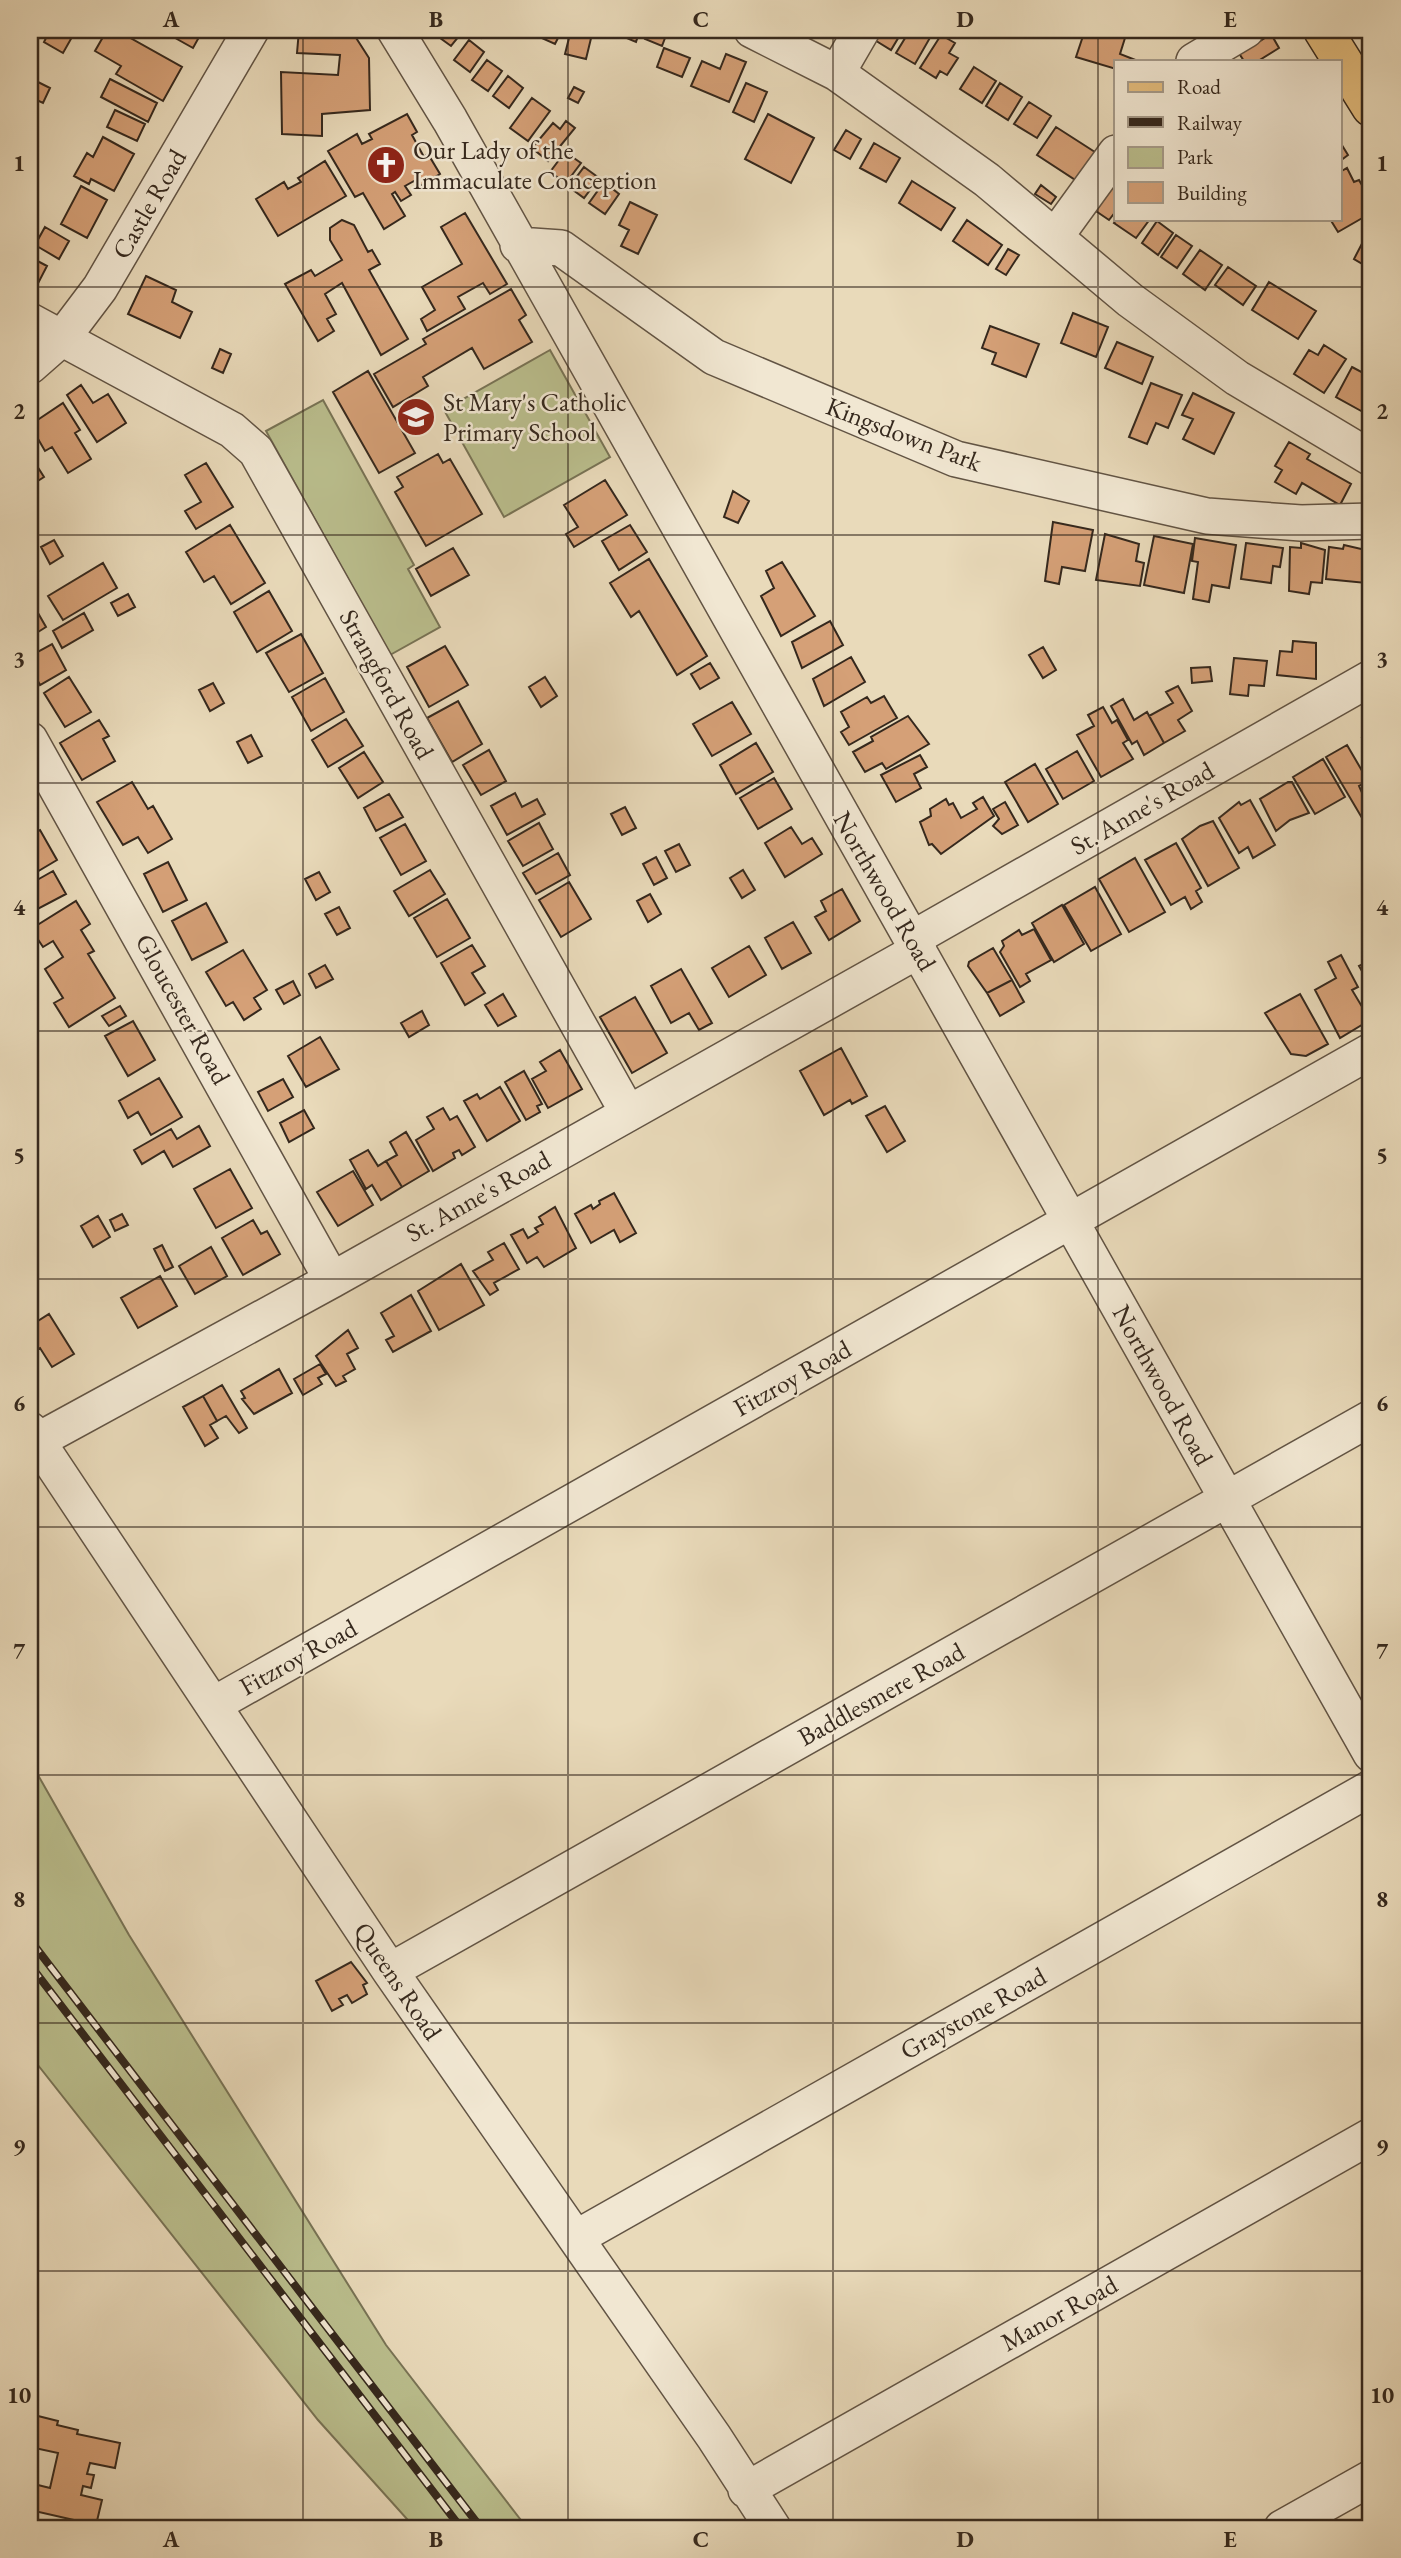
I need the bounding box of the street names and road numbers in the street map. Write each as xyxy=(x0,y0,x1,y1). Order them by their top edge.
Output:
street label: Castle Road xyxy=(104,142,194,265)
street label: Kingsdown Park xyxy=(821,389,987,480)
street label: Strangford Road xyxy=(332,603,443,766)
street label: St. Anne's Road xyxy=(1064,753,1221,863)
street label: Northwood Road xyxy=(826,805,945,978)
street label: Gloucester Road xyxy=(128,928,239,1091)
street label: St. Anne's Road xyxy=(400,1142,557,1250)
street label: Northwood Road xyxy=(1105,1299,1222,1472)
street label: Fitzroy Road xyxy=(727,1331,858,1424)
street label: Fitzroy Road xyxy=(233,1610,364,1703)
street label: Baddlesmere Road xyxy=(792,1634,971,1754)
street label: Queens Road xyxy=(346,1915,450,2047)
street label: Graystone Road xyxy=(894,1958,1053,2067)
street label: Manor Road xyxy=(995,2267,1124,2359)

